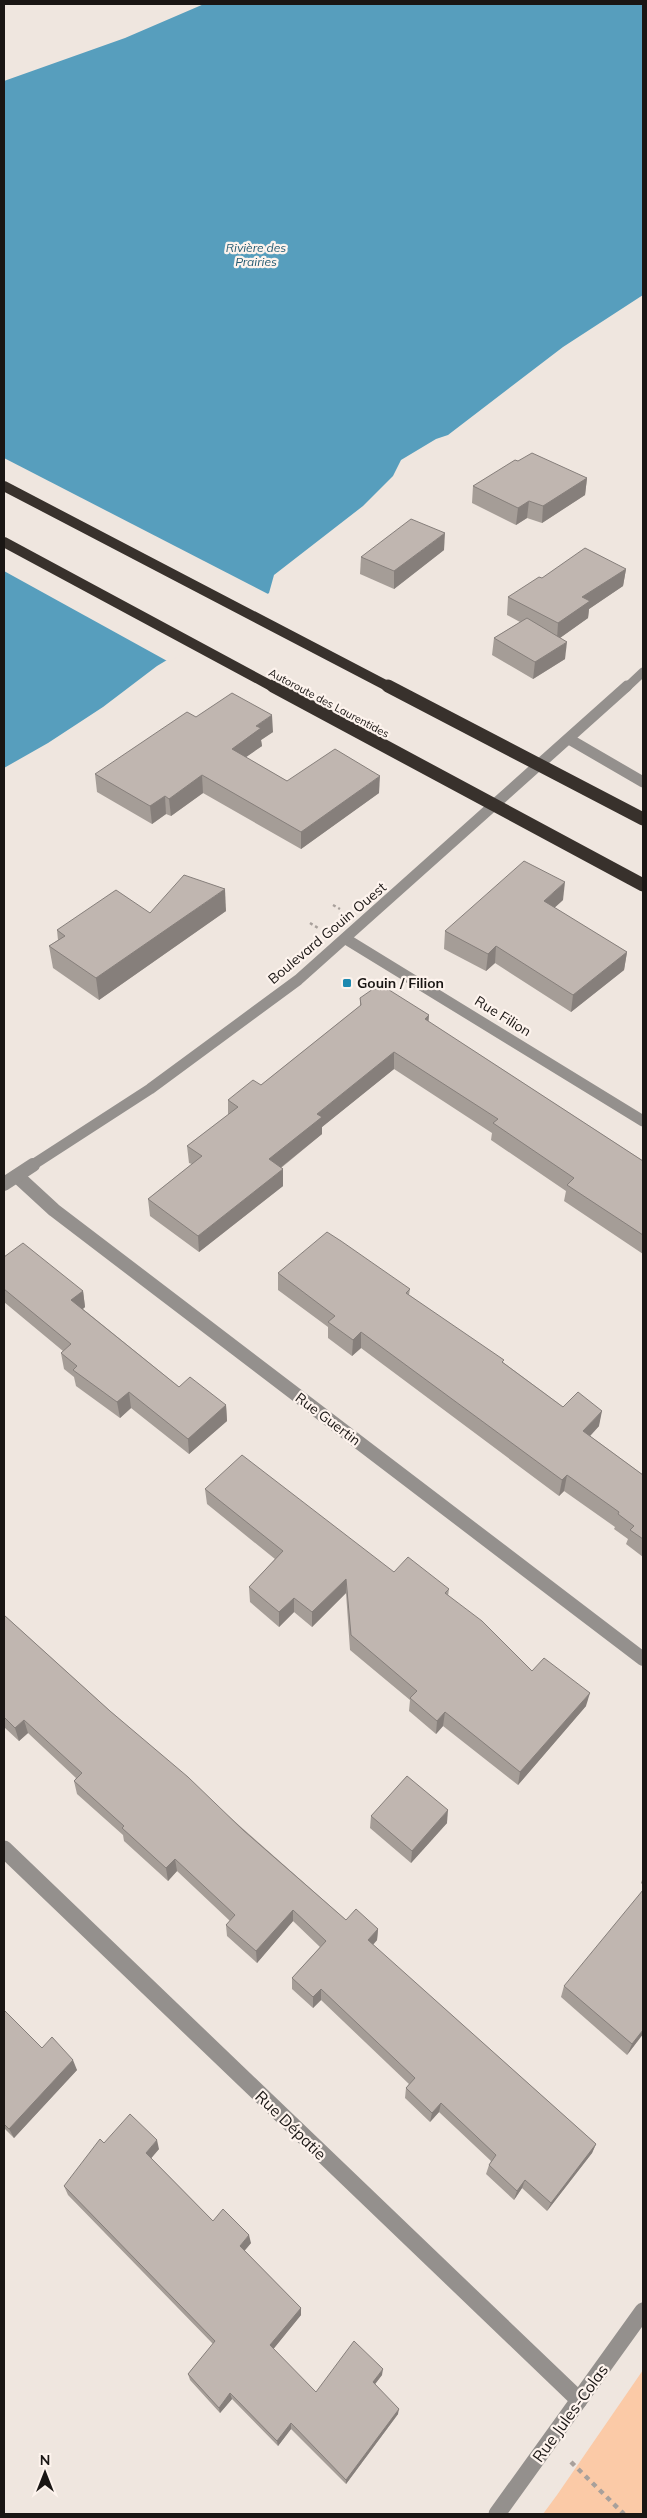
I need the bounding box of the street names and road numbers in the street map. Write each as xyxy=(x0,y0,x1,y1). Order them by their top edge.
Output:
street label: Autoroute des Laurentides xyxy=(266,665,392,741)
street label: Boulevard Gouin Ouest xyxy=(264,878,390,988)
street label: Rue Filion xyxy=(471,992,535,1040)
street label: Rue Guertin xyxy=(292,1389,364,1449)
street label: Rue Dépatie xyxy=(251,2086,331,2164)
street label: Rue Jules-Colas xyxy=(528,2360,612,2466)

